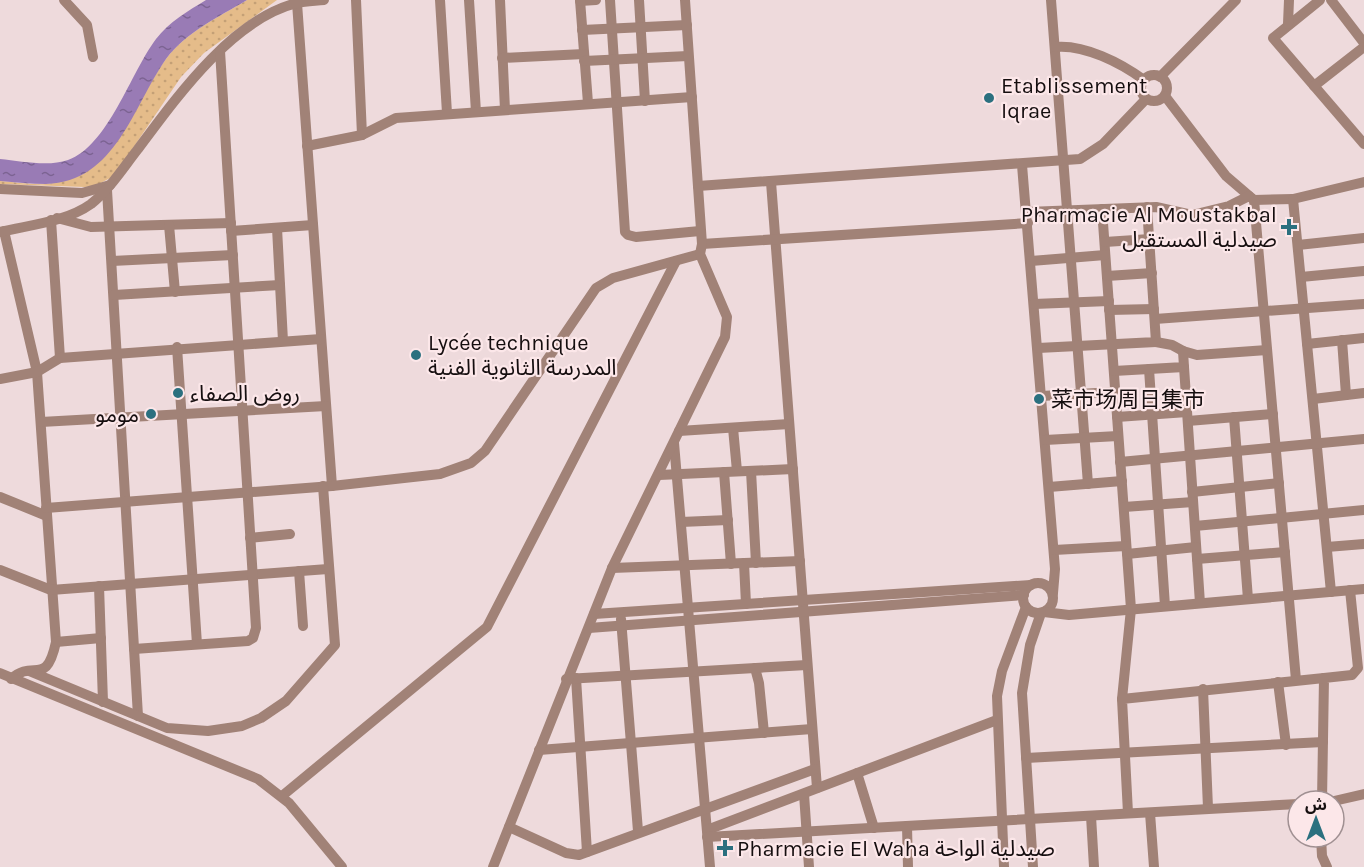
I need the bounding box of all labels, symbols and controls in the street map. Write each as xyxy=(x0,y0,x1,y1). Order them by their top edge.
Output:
place label: Etablissement Iqrae xyxy=(1001,73,1147,124)
marker: Etablissement Iqrae xyxy=(982,91,996,105)
place label: Pharmacie Al Moustakbal صيدلية المستقبل xyxy=(1021,202,1277,253)
marker: Pharmacie Al Moustakbal صيدلية المستقبل xyxy=(1282,220,1296,234)
place label: Lycée technique المدرسة الثانوية الفنية xyxy=(428,330,617,381)
marker: Lycée technique المدرسة الثانوية الفنية xyxy=(409,348,423,362)
place label: روض الصفاء xyxy=(190,381,300,407)
marker: روض الصفاء xyxy=(171,386,185,400)
place label: 菜市场周日集市 xyxy=(1051,387,1205,413)
marker: 菜市场周日集市 xyxy=(1032,392,1046,406)
place label: مومو xyxy=(95,402,139,428)
marker: مومو xyxy=(144,407,158,421)
north arrow xyxy=(1286,789,1346,849)
text: ش xyxy=(1305,795,1327,814)
place label: Pharmacie El Waha صيدلية الواحة xyxy=(737,836,1055,862)
marker: Pharmacie El Waha صيدلية الواحة xyxy=(718,841,732,855)

